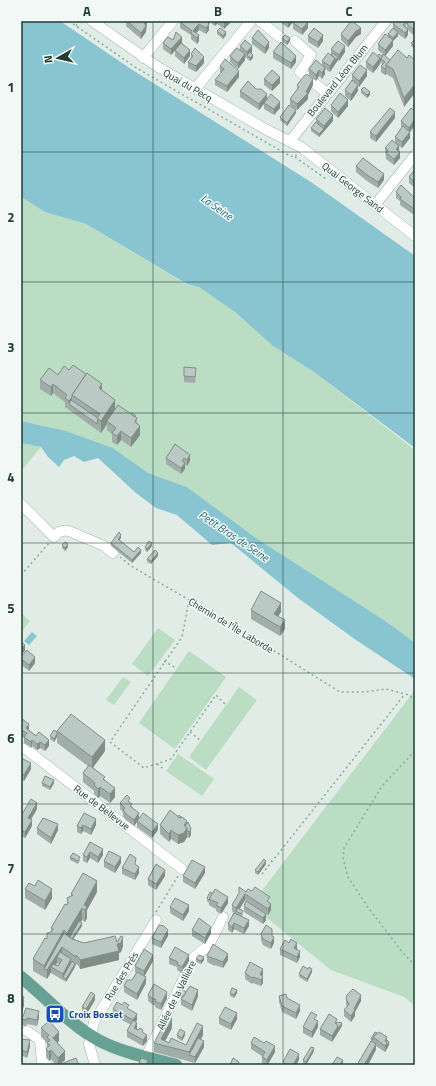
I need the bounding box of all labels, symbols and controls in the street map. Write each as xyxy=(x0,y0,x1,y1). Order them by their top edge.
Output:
text: A xyxy=(83,1,91,21)
text: B xyxy=(214,1,222,21)
text: C xyxy=(345,1,353,21)
north arrow xyxy=(38,38,78,78)
street label: Boulevard Léon Blum xyxy=(303,41,371,120)
text: N xyxy=(40,55,57,64)
street label: Quai du Pecq xyxy=(160,65,215,106)
text: 1 xyxy=(7,77,15,97)
street label: Quai George Sand xyxy=(319,158,387,216)
water label: La Seine xyxy=(198,190,237,224)
text: 2 xyxy=(7,207,15,227)
text: 3 xyxy=(7,337,15,357)
text: 4 xyxy=(7,467,15,487)
water label: Petit Bras de Seine xyxy=(196,507,273,566)
street label: Chemin de l'Île Laborde xyxy=(185,594,276,657)
text: 5 xyxy=(7,598,15,618)
text: 6 xyxy=(7,728,15,748)
street label: Rue de Bellevue xyxy=(70,781,133,834)
text: 7 xyxy=(7,858,15,878)
street label: Rue des Prés xyxy=(101,949,142,1004)
street label: Allée de la Vallière xyxy=(153,958,200,1033)
text: 8 xyxy=(7,988,15,1008)
bus stop icon: Croix Bosset xyxy=(44,1003,66,1025)
place label: Croix Bosset xyxy=(69,1007,123,1022)

